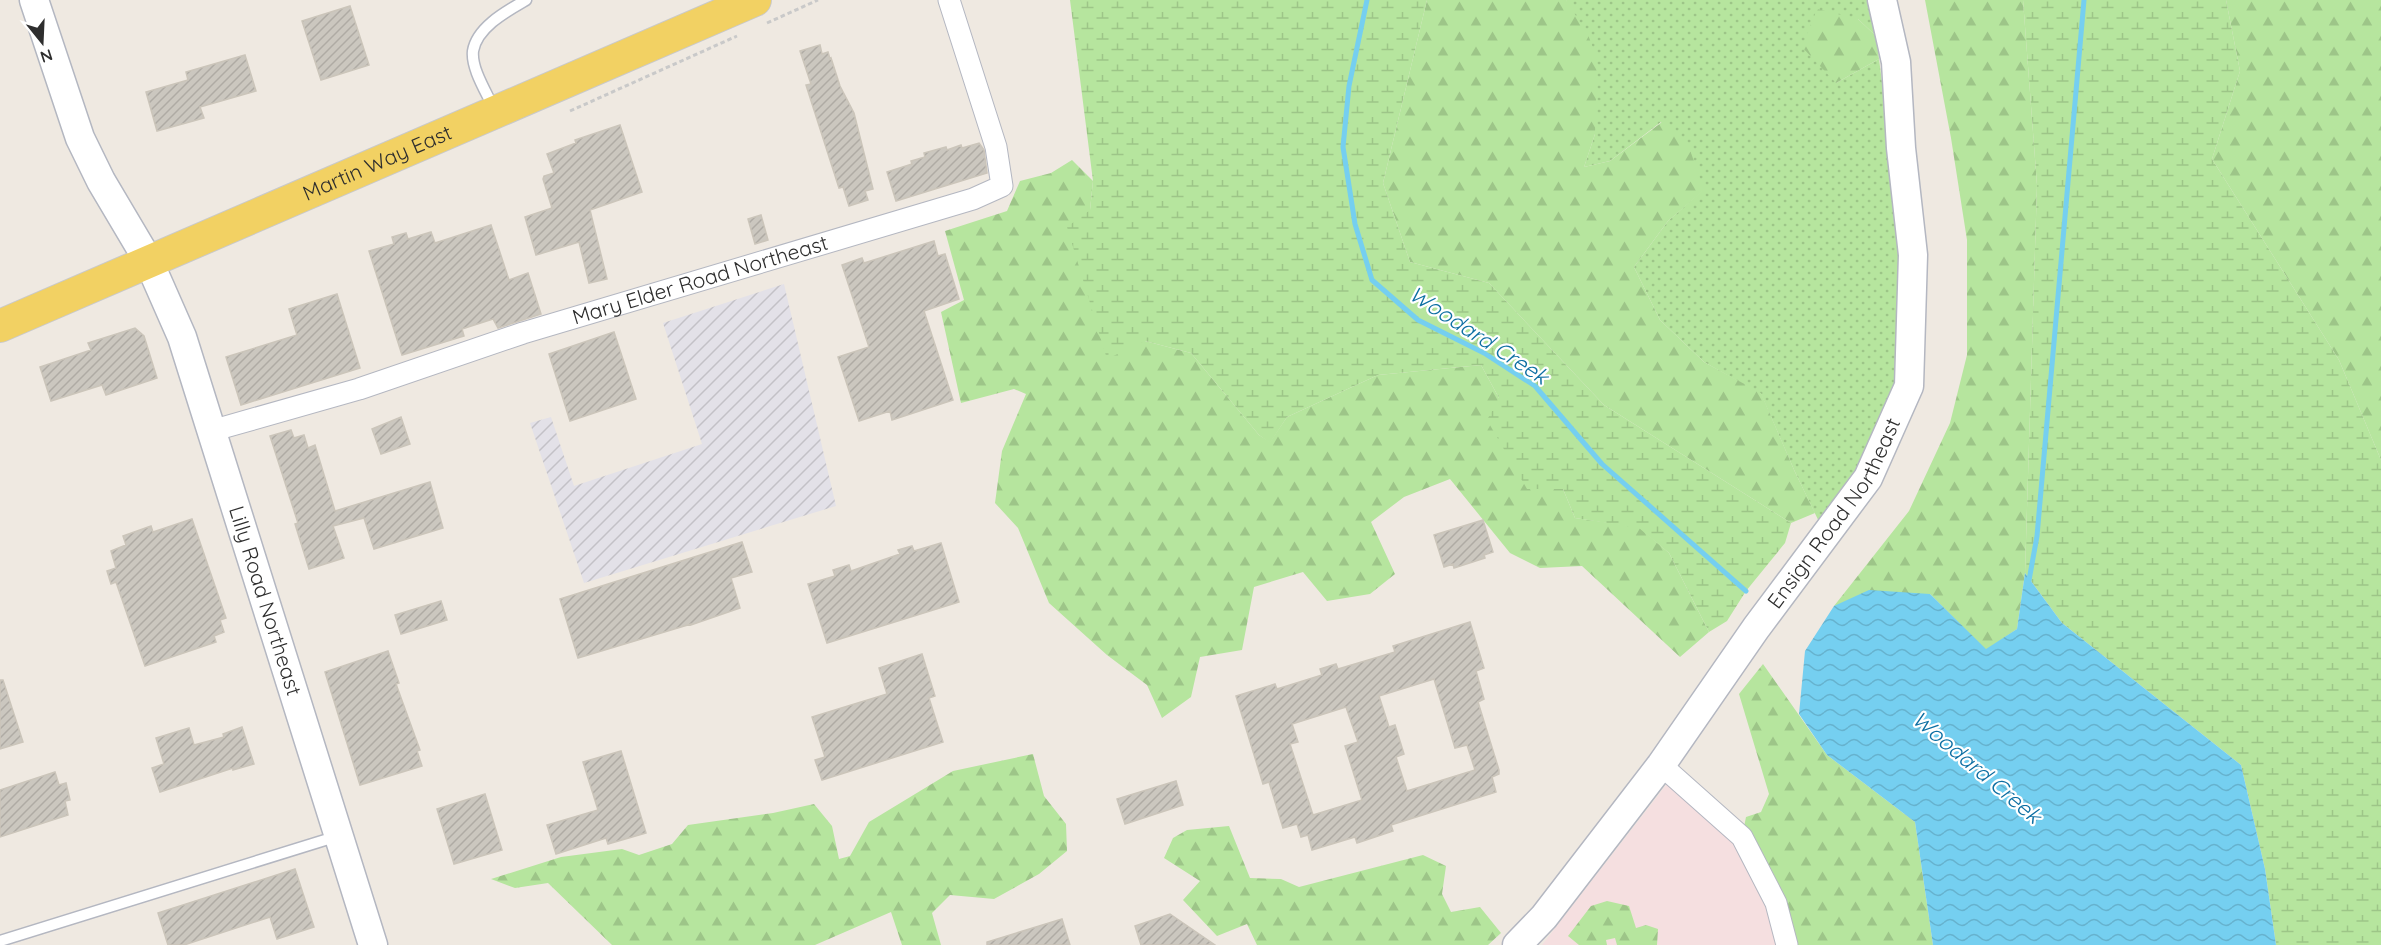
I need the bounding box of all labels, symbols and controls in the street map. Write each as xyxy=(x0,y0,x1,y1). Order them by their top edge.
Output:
north arrow xyxy=(12,12,72,72)
text: N xyxy=(38,45,55,68)
street label: Martin Way East xyxy=(298,119,455,206)
street label: Mary Elder Road Northeast xyxy=(569,229,831,330)
water label: Woodard Creek xyxy=(1404,280,1556,392)
street label: Ensign Road Northeast xyxy=(1761,413,1905,613)
street label: Lilly Road Northeast xyxy=(224,503,308,699)
water label: Woodard Creek xyxy=(1907,705,2049,831)

